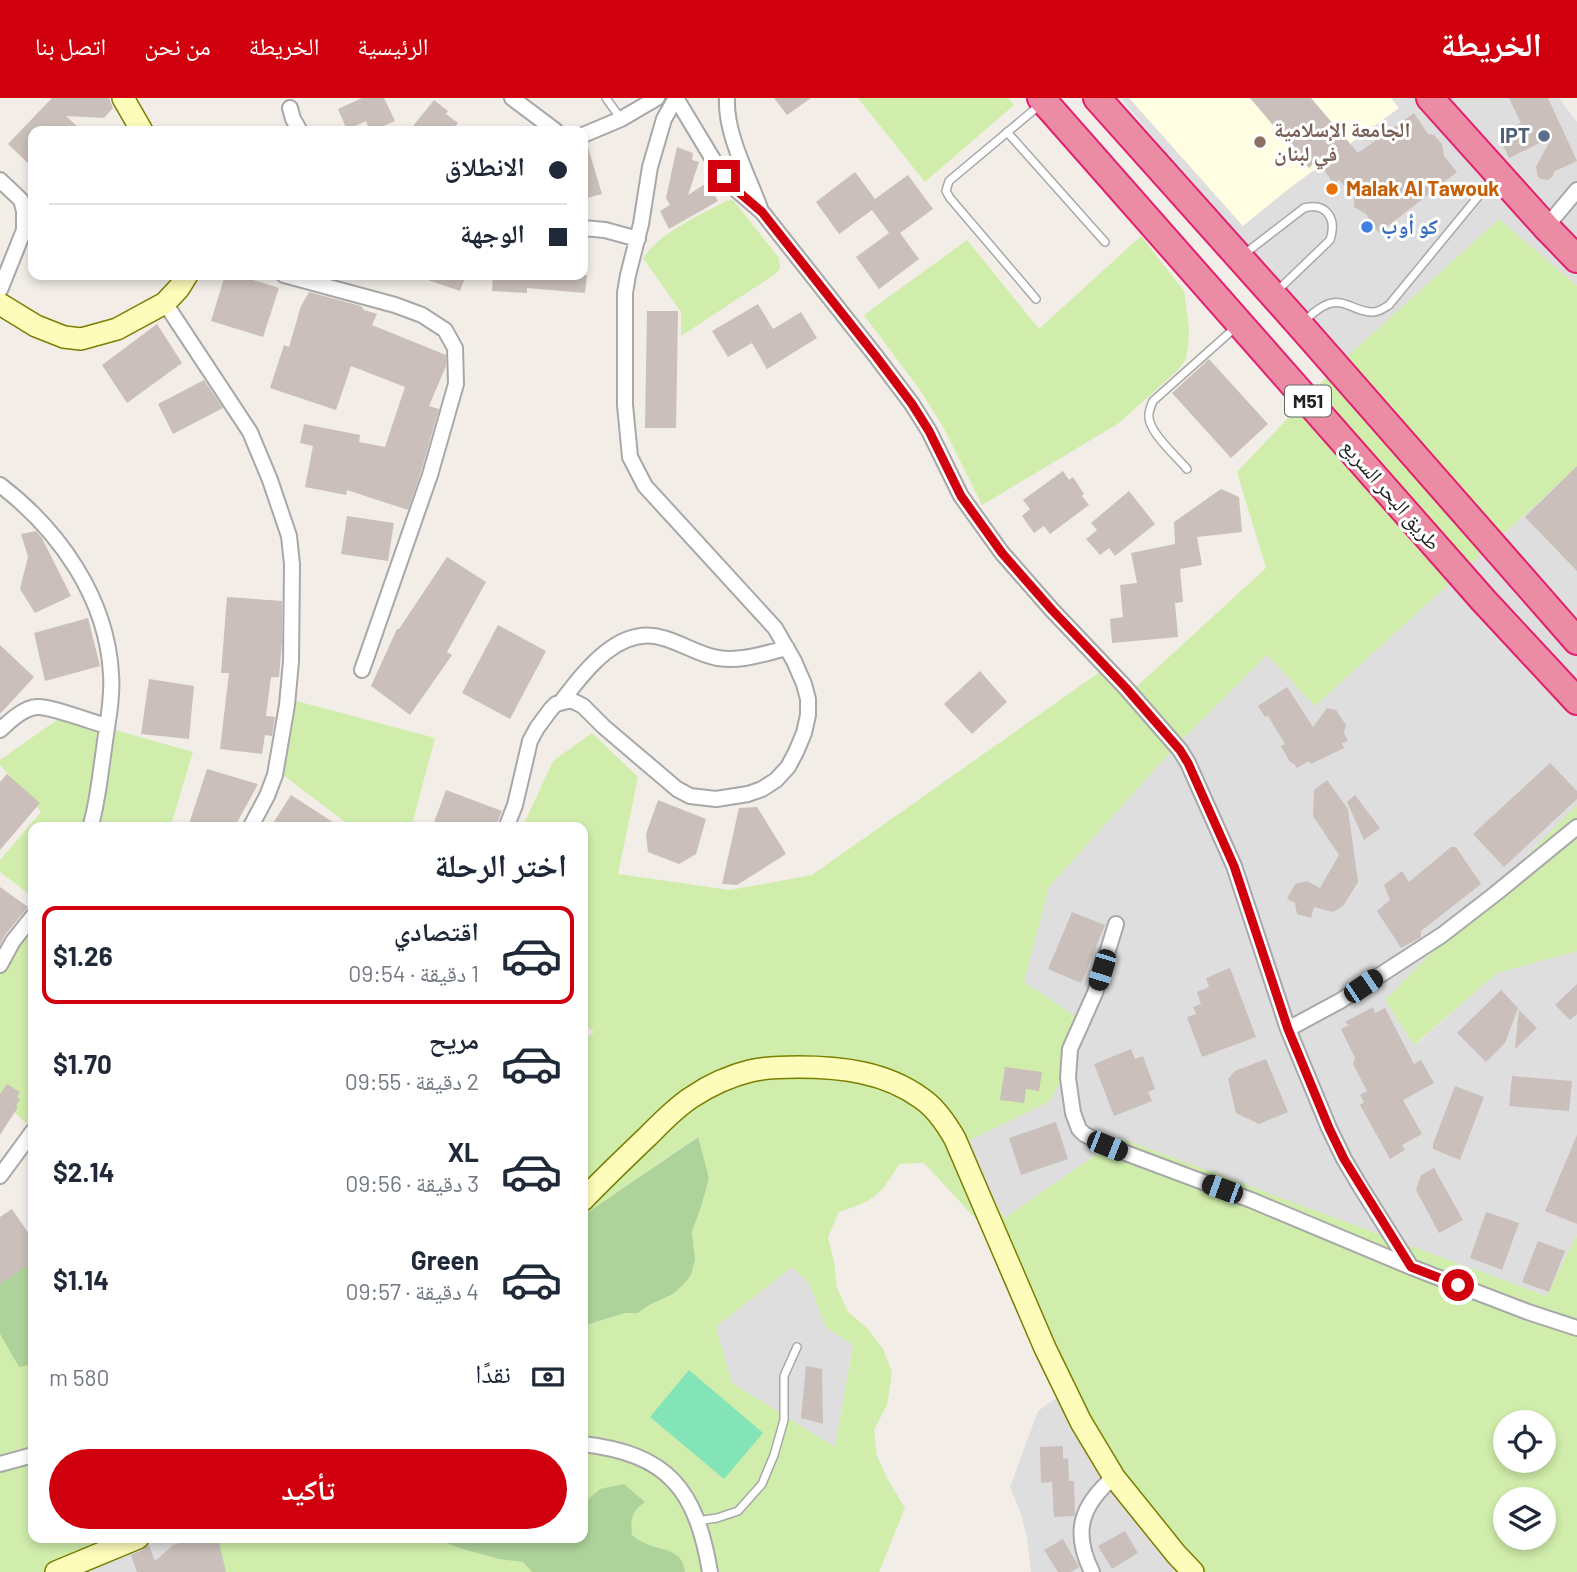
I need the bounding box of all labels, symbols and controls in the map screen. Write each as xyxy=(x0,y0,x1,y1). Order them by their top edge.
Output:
text: الخريطة xyxy=(1441,23,1542,63)
text: اتصل بنا xyxy=(35,31,106,60)
text: من نحن xyxy=(144,31,211,60)
text: الخريطة xyxy=(249,31,319,60)
text: الرئيسية xyxy=(357,31,429,60)
place label: الجامعة الإسلامية في لبنان xyxy=(1274,116,1410,170)
place label: IPT xyxy=(1500,122,1530,147)
marker: IPT xyxy=(1536,128,1552,144)
marker: الجامعة الإسلامية في لبنان xyxy=(1252,134,1268,150)
text: الانطلاق xyxy=(445,150,525,181)
route end xyxy=(708,160,740,192)
place label: Malak Al Tawouk xyxy=(1346,175,1500,200)
marker: Malak Al Tawouk xyxy=(1324,181,1340,197)
place label: كو أوب xyxy=(1381,213,1438,239)
text: الوجهة xyxy=(460,217,525,248)
marker: كو أوب xyxy=(1359,219,1375,235)
road number: M51 xyxy=(1285,386,1331,416)
street label: طريق البحر السريع xyxy=(1336,434,1447,556)
text: اختر الرحلة xyxy=(434,845,567,883)
text: اقتصادي xyxy=(394,915,479,946)
icon: car xyxy=(500,924,563,987)
text: $1.26 xyxy=(53,940,113,971)
car xyxy=(1086,947,1119,993)
text: 1 دقيقة · 09:54 xyxy=(348,959,479,987)
car xyxy=(1340,966,1387,1006)
text: مريح xyxy=(429,1023,479,1054)
icon: car xyxy=(500,1032,563,1095)
text: $1.70 xyxy=(53,1048,112,1079)
text: 2 دقيقة · 09:55 xyxy=(345,1067,479,1095)
car xyxy=(1084,1128,1131,1164)
text: XL xyxy=(448,1136,479,1167)
icon: car xyxy=(500,1140,563,1203)
text: $2.14 xyxy=(53,1156,114,1187)
text: 3 دقيقة · 09:56 xyxy=(345,1169,479,1197)
car xyxy=(1199,1172,1246,1206)
text: Green xyxy=(411,1244,479,1275)
icon: car xyxy=(500,1248,563,1311)
text: $1.14 xyxy=(53,1264,109,1295)
route start xyxy=(1442,1269,1474,1301)
text: 4 دقيقة · 09:57 xyxy=(345,1277,479,1305)
text: نقدًا xyxy=(475,1357,511,1388)
icon: cash xyxy=(529,1358,567,1396)
text: 580 m xyxy=(49,1363,109,1391)
map controls xyxy=(1493,1410,1556,1550)
button: locate xyxy=(1493,1410,1556,1473)
button: تأكيد xyxy=(49,1449,567,1529)
button: layers xyxy=(1493,1487,1556,1550)

